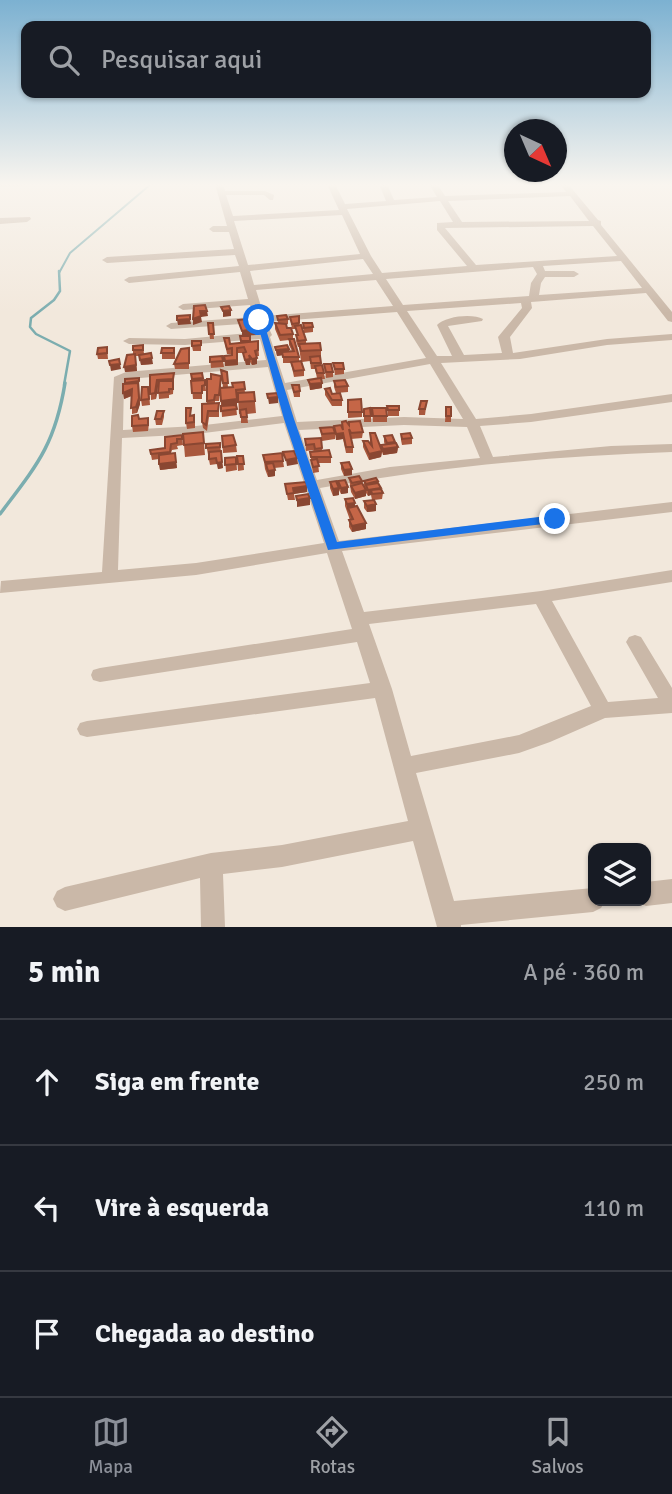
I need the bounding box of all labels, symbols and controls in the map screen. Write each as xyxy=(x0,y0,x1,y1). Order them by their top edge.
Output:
search box xyxy=(21,21,651,98)
icon: search xyxy=(45,41,83,79)
text: Pesquisar aqui xyxy=(101,44,262,76)
north arrow xyxy=(504,119,567,182)
route start xyxy=(243,304,274,335)
route end xyxy=(539,503,570,534)
map controls xyxy=(588,843,651,906)
button: layers xyxy=(588,843,651,906)
text: 5 min xyxy=(28,954,100,991)
text: A pé · 360 m xyxy=(523,958,644,987)
icon: ahead xyxy=(28,1063,66,1101)
text: Siga em frente xyxy=(95,1066,259,1098)
text: 250 m xyxy=(583,1068,644,1097)
icon: left xyxy=(28,1189,66,1227)
text: Vire à esquerda xyxy=(95,1192,269,1224)
text: 110 m xyxy=(583,1194,644,1223)
icon: arrive xyxy=(28,1315,66,1353)
text: Chegada ao destino xyxy=(95,1318,314,1350)
tab: Mapa xyxy=(88,1413,133,1479)
tab: Rotas xyxy=(310,1413,355,1479)
tab: Salvos xyxy=(532,1413,584,1479)

